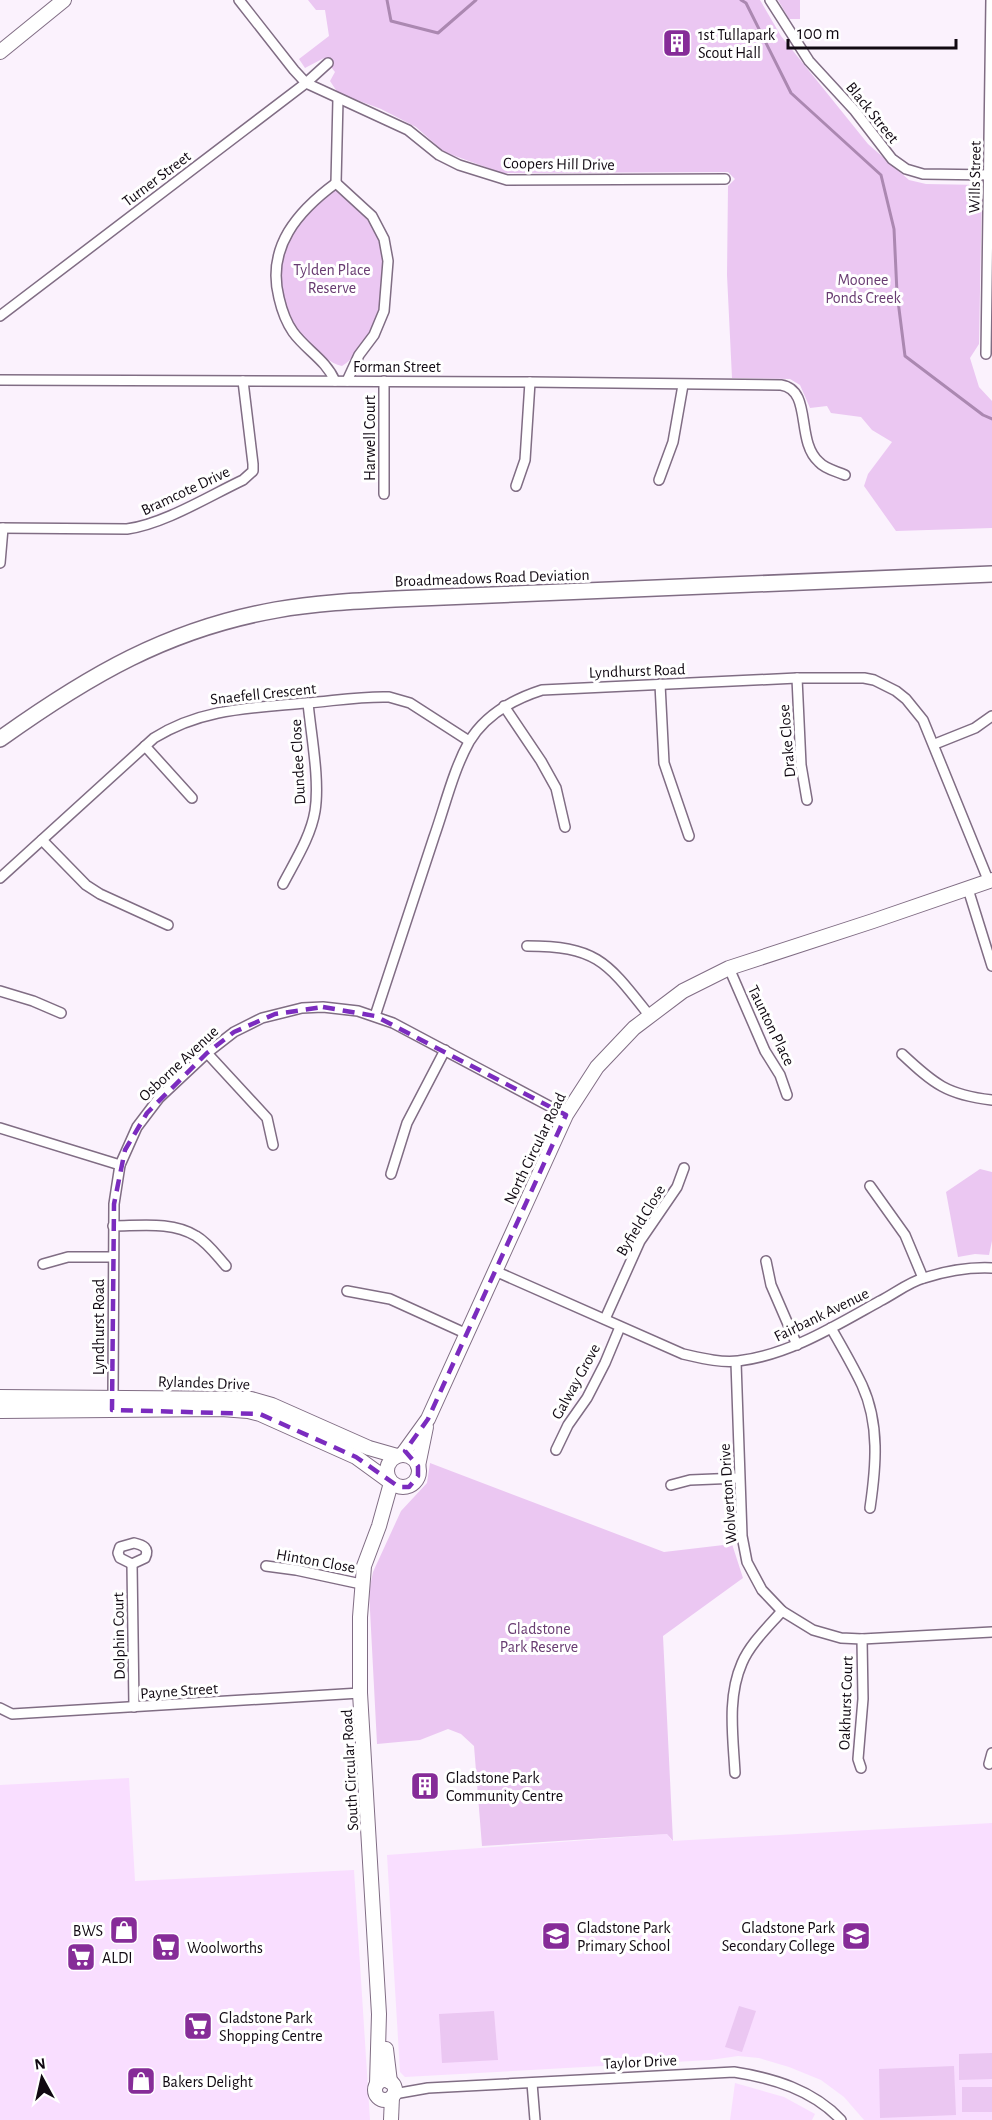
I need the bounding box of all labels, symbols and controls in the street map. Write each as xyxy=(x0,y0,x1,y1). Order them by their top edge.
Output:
scale bar xyxy=(788,12,956,50)
text: 100 m xyxy=(797,25,840,43)
building icon: 1st Tullapark Scout Hall xyxy=(661,27,693,59)
place label: 1st Tullapark Scout Hall xyxy=(698,27,776,61)
street label: Black Street xyxy=(843,79,902,146)
street label: Wills Street xyxy=(966,141,984,213)
street label: Turner Street xyxy=(119,148,194,210)
street label: Coopers Hill Drive xyxy=(503,155,615,173)
park label: Tylden Place Reserve xyxy=(293,262,371,296)
park label: Moonee Ponds Creek xyxy=(825,272,902,306)
street label: Forman Street xyxy=(353,359,441,375)
street label: Harwell Court xyxy=(362,395,378,481)
street label: Bramcote Drive xyxy=(139,463,232,518)
street label: Broadmeadows Road Deviation xyxy=(394,567,590,589)
street label: Lyndhurst Road xyxy=(588,661,686,682)
street label: Snaefell Crescent xyxy=(209,680,317,708)
street label: Drake Close xyxy=(776,704,798,778)
street label: Dundee Close xyxy=(288,719,308,805)
street label: Taunton Place xyxy=(745,983,797,1068)
street label: Osborne Avenue xyxy=(136,1023,221,1104)
street label: North Circular Road xyxy=(501,1090,569,1207)
street label: Byfield Close xyxy=(613,1182,669,1259)
street label: Lyndhurst Road xyxy=(91,1279,108,1375)
street label: Fairbank Avenue xyxy=(772,1285,871,1345)
street label: Galway Grove xyxy=(549,1341,604,1423)
street label: Rylandes Drive xyxy=(158,1373,250,1394)
street label: Wolverton Drive xyxy=(716,1443,740,1545)
street label: Hinton Close xyxy=(275,1546,357,1576)
street label: Dolphin Court xyxy=(110,1592,128,1680)
park label: Gladstone Park Reserve xyxy=(500,1621,578,1655)
street label: Oakhurst Court xyxy=(836,1656,856,1750)
street label: Payne Street xyxy=(140,1680,219,1703)
street label: South Circular Road xyxy=(339,1709,361,1831)
building icon: Gladstone Park Community Centre xyxy=(409,1770,441,1802)
place label: Gladstone Park Community Centre xyxy=(446,1770,563,1805)
shop icon: BWS xyxy=(108,1914,140,1946)
school or university icon: Gladstone Park Primary School xyxy=(540,1920,572,1952)
place label: Gladstone Park Primary School xyxy=(577,1920,671,1955)
place label: Gladstone Park Secondary College xyxy=(722,1920,836,1955)
school or university icon: Gladstone Park Secondary College xyxy=(840,1920,872,1952)
place label: BWS xyxy=(73,1923,103,1939)
supermarket icon: Woolworths xyxy=(150,1931,182,1963)
place label: Woolworths xyxy=(187,1940,263,1956)
supermarket icon: ALDI xyxy=(65,1941,97,1973)
place label: ALDI xyxy=(102,1950,133,1966)
supermarket icon: Gladstone Park Shopping Centre xyxy=(182,2010,214,2042)
place label: Gladstone Park Shopping Centre xyxy=(219,2010,323,2044)
north arrow xyxy=(12,2048,72,2108)
street label: Taylor Drive xyxy=(603,2052,677,2073)
text: N xyxy=(33,2055,47,2073)
shop icon: Bakers Delight xyxy=(125,2065,157,2097)
place label: Bakers Delight xyxy=(162,2074,253,2090)

